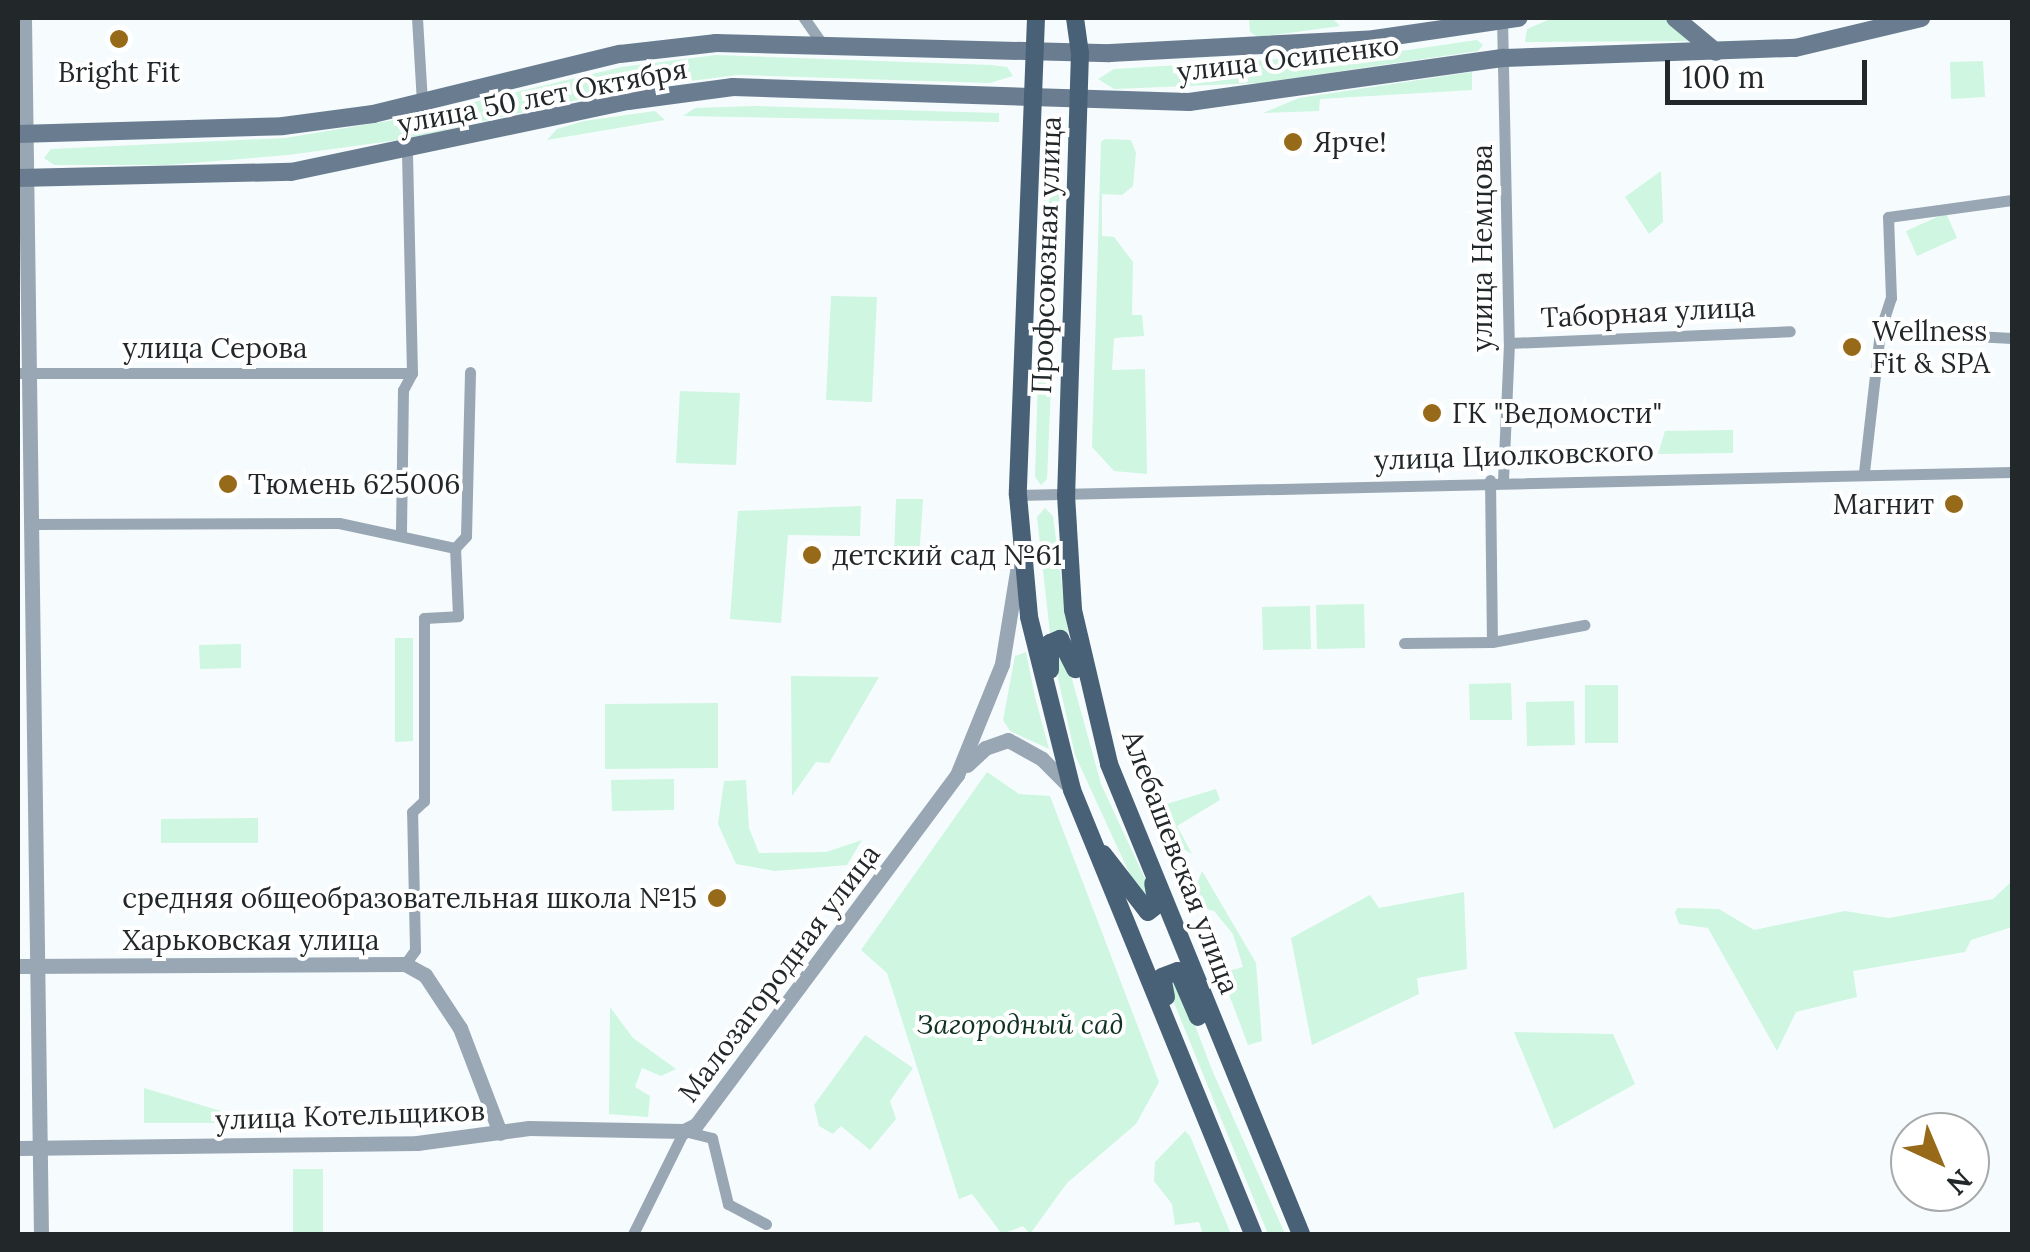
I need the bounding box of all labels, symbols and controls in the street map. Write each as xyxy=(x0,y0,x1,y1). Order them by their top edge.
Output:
marker: Bright Fit xyxy=(108,28,130,50)
street label: улица Осипенко xyxy=(1175,28,1401,88)
scale bar xyxy=(1670,40,1872,102)
street label: улица 50 лет Октября xyxy=(394,51,690,141)
place label: Bright Fit xyxy=(58,55,180,89)
text: 100 m xyxy=(1682,58,1765,96)
street label: Профсоюзная улица xyxy=(1024,116,1068,394)
place label: Ярче! xyxy=(1313,125,1387,159)
marker: Ярче! xyxy=(1282,131,1304,153)
street label: улица Немцова xyxy=(1465,144,1499,352)
street label: Таборная улица xyxy=(1540,290,1756,334)
place label: Wellness Fit & SPA xyxy=(1872,314,1990,380)
street label: улица Серова xyxy=(123,331,307,365)
marker: Wellness Fit & SPA xyxy=(1841,336,1863,358)
place label: ГК "Ведомости" xyxy=(1452,396,1662,430)
marker: ГК "Ведомости" xyxy=(1421,402,1443,424)
street label: улица Циолковского xyxy=(1374,433,1654,477)
place label: Тюмень 625006 xyxy=(248,467,461,501)
marker: Тюмень 625006 xyxy=(217,473,239,495)
place label: Магнит xyxy=(1833,487,1934,521)
marker: Магнит xyxy=(1943,493,1965,515)
place label: детский сад №61 xyxy=(832,538,1062,572)
marker: детский сад №61 xyxy=(801,544,823,566)
street label: Алебашевская улица xyxy=(1115,726,1247,998)
street label: Малозагородная улица xyxy=(671,838,887,1108)
place label: средняя общеобразовательная школа №15 xyxy=(122,881,697,915)
marker: средняя общеобразовательная школа №15 xyxy=(706,887,728,909)
street label: Харьковская улица xyxy=(123,923,379,957)
park label: Загородный сад xyxy=(917,1007,1123,1041)
street label: улица Котельщиков xyxy=(215,1094,485,1136)
north arrow xyxy=(1890,1112,1990,1212)
text: N xyxy=(1939,1162,1980,1203)

